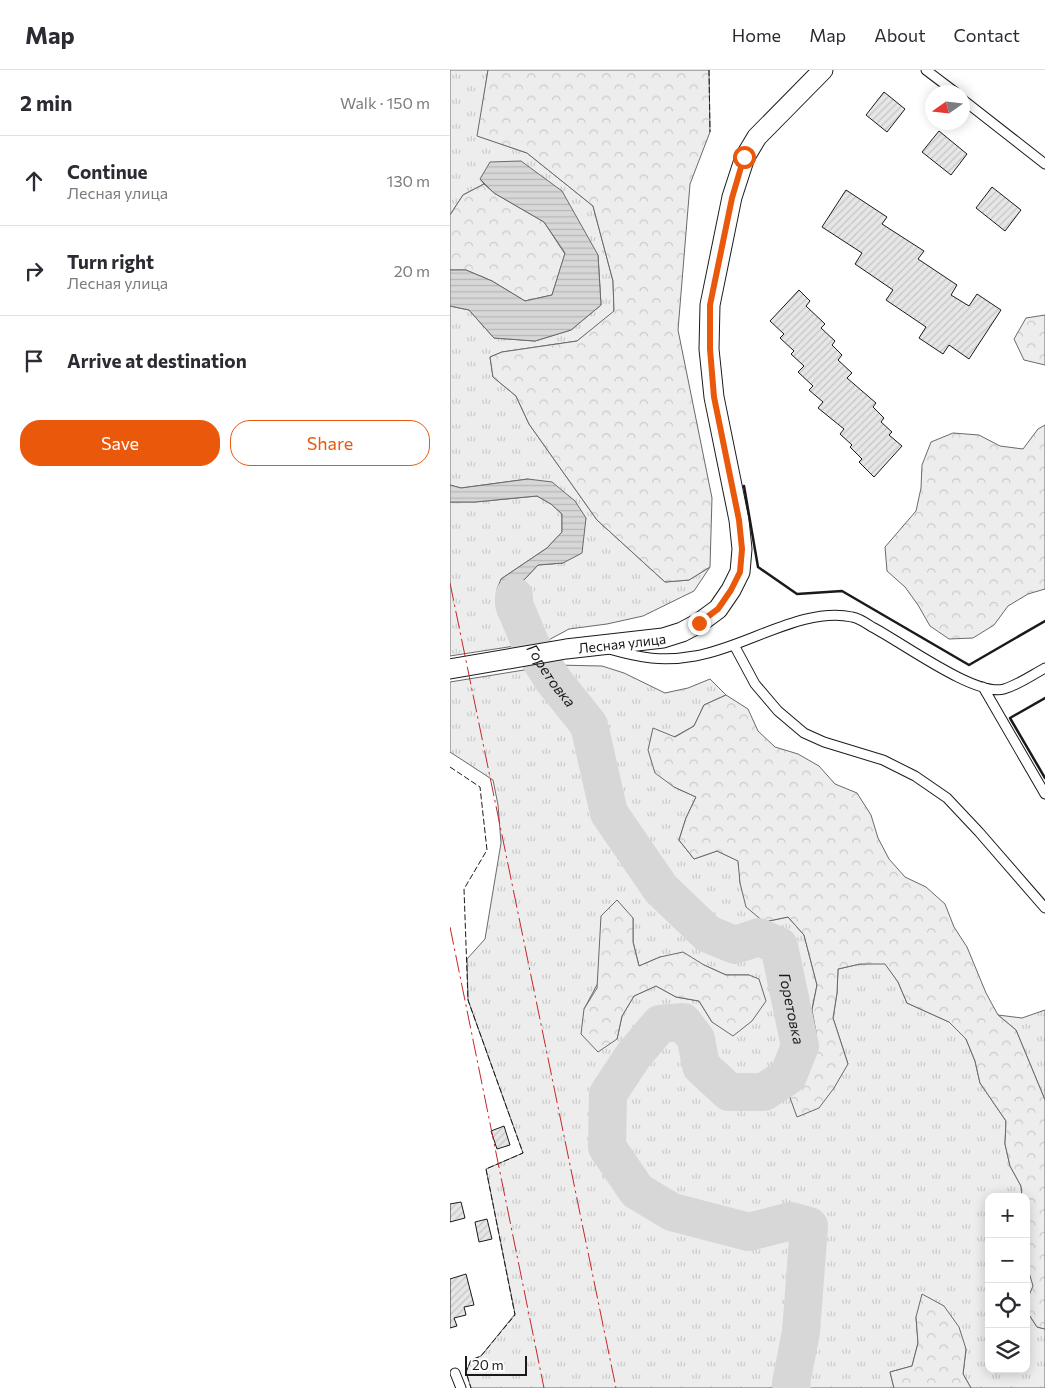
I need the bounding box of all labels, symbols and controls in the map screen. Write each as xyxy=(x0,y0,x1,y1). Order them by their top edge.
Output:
text: Map xyxy=(25,20,75,49)
text: Home xyxy=(732,24,781,46)
text: Map xyxy=(809,24,846,46)
text: About xyxy=(874,24,926,46)
text: Contact xyxy=(954,24,1020,46)
north arrow xyxy=(925,85,970,130)
text: 2 min xyxy=(20,90,72,115)
text: Walk · 150 m xyxy=(340,93,430,112)
route start xyxy=(733,146,756,169)
text: Continue xyxy=(67,160,147,183)
icon: ahead xyxy=(20,167,48,195)
text: 130 m xyxy=(387,171,430,190)
text: Лесная улица xyxy=(67,183,168,202)
text: Turn right xyxy=(67,250,154,273)
icon: right xyxy=(20,257,48,285)
text: 20 m xyxy=(394,261,430,280)
text: Лесная улица xyxy=(67,273,168,292)
icon: arrive xyxy=(20,347,48,375)
text: Arrive at destination xyxy=(67,349,247,372)
button: Save xyxy=(20,420,220,466)
button: Share xyxy=(230,420,430,466)
route end xyxy=(688,612,711,635)
street label: Лесная улица xyxy=(577,629,667,656)
water label: Горетовка xyxy=(524,640,580,710)
water label: Горетовка xyxy=(776,971,808,1046)
map controls xyxy=(985,1193,1030,1373)
button: + xyxy=(985,1193,1030,1238)
button: − xyxy=(985,1238,1030,1283)
button: locate xyxy=(985,1283,1030,1328)
button: layers xyxy=(985,1328,1030,1373)
scale bar xyxy=(465,1353,528,1376)
text: 20 m xyxy=(472,1356,504,1373)

